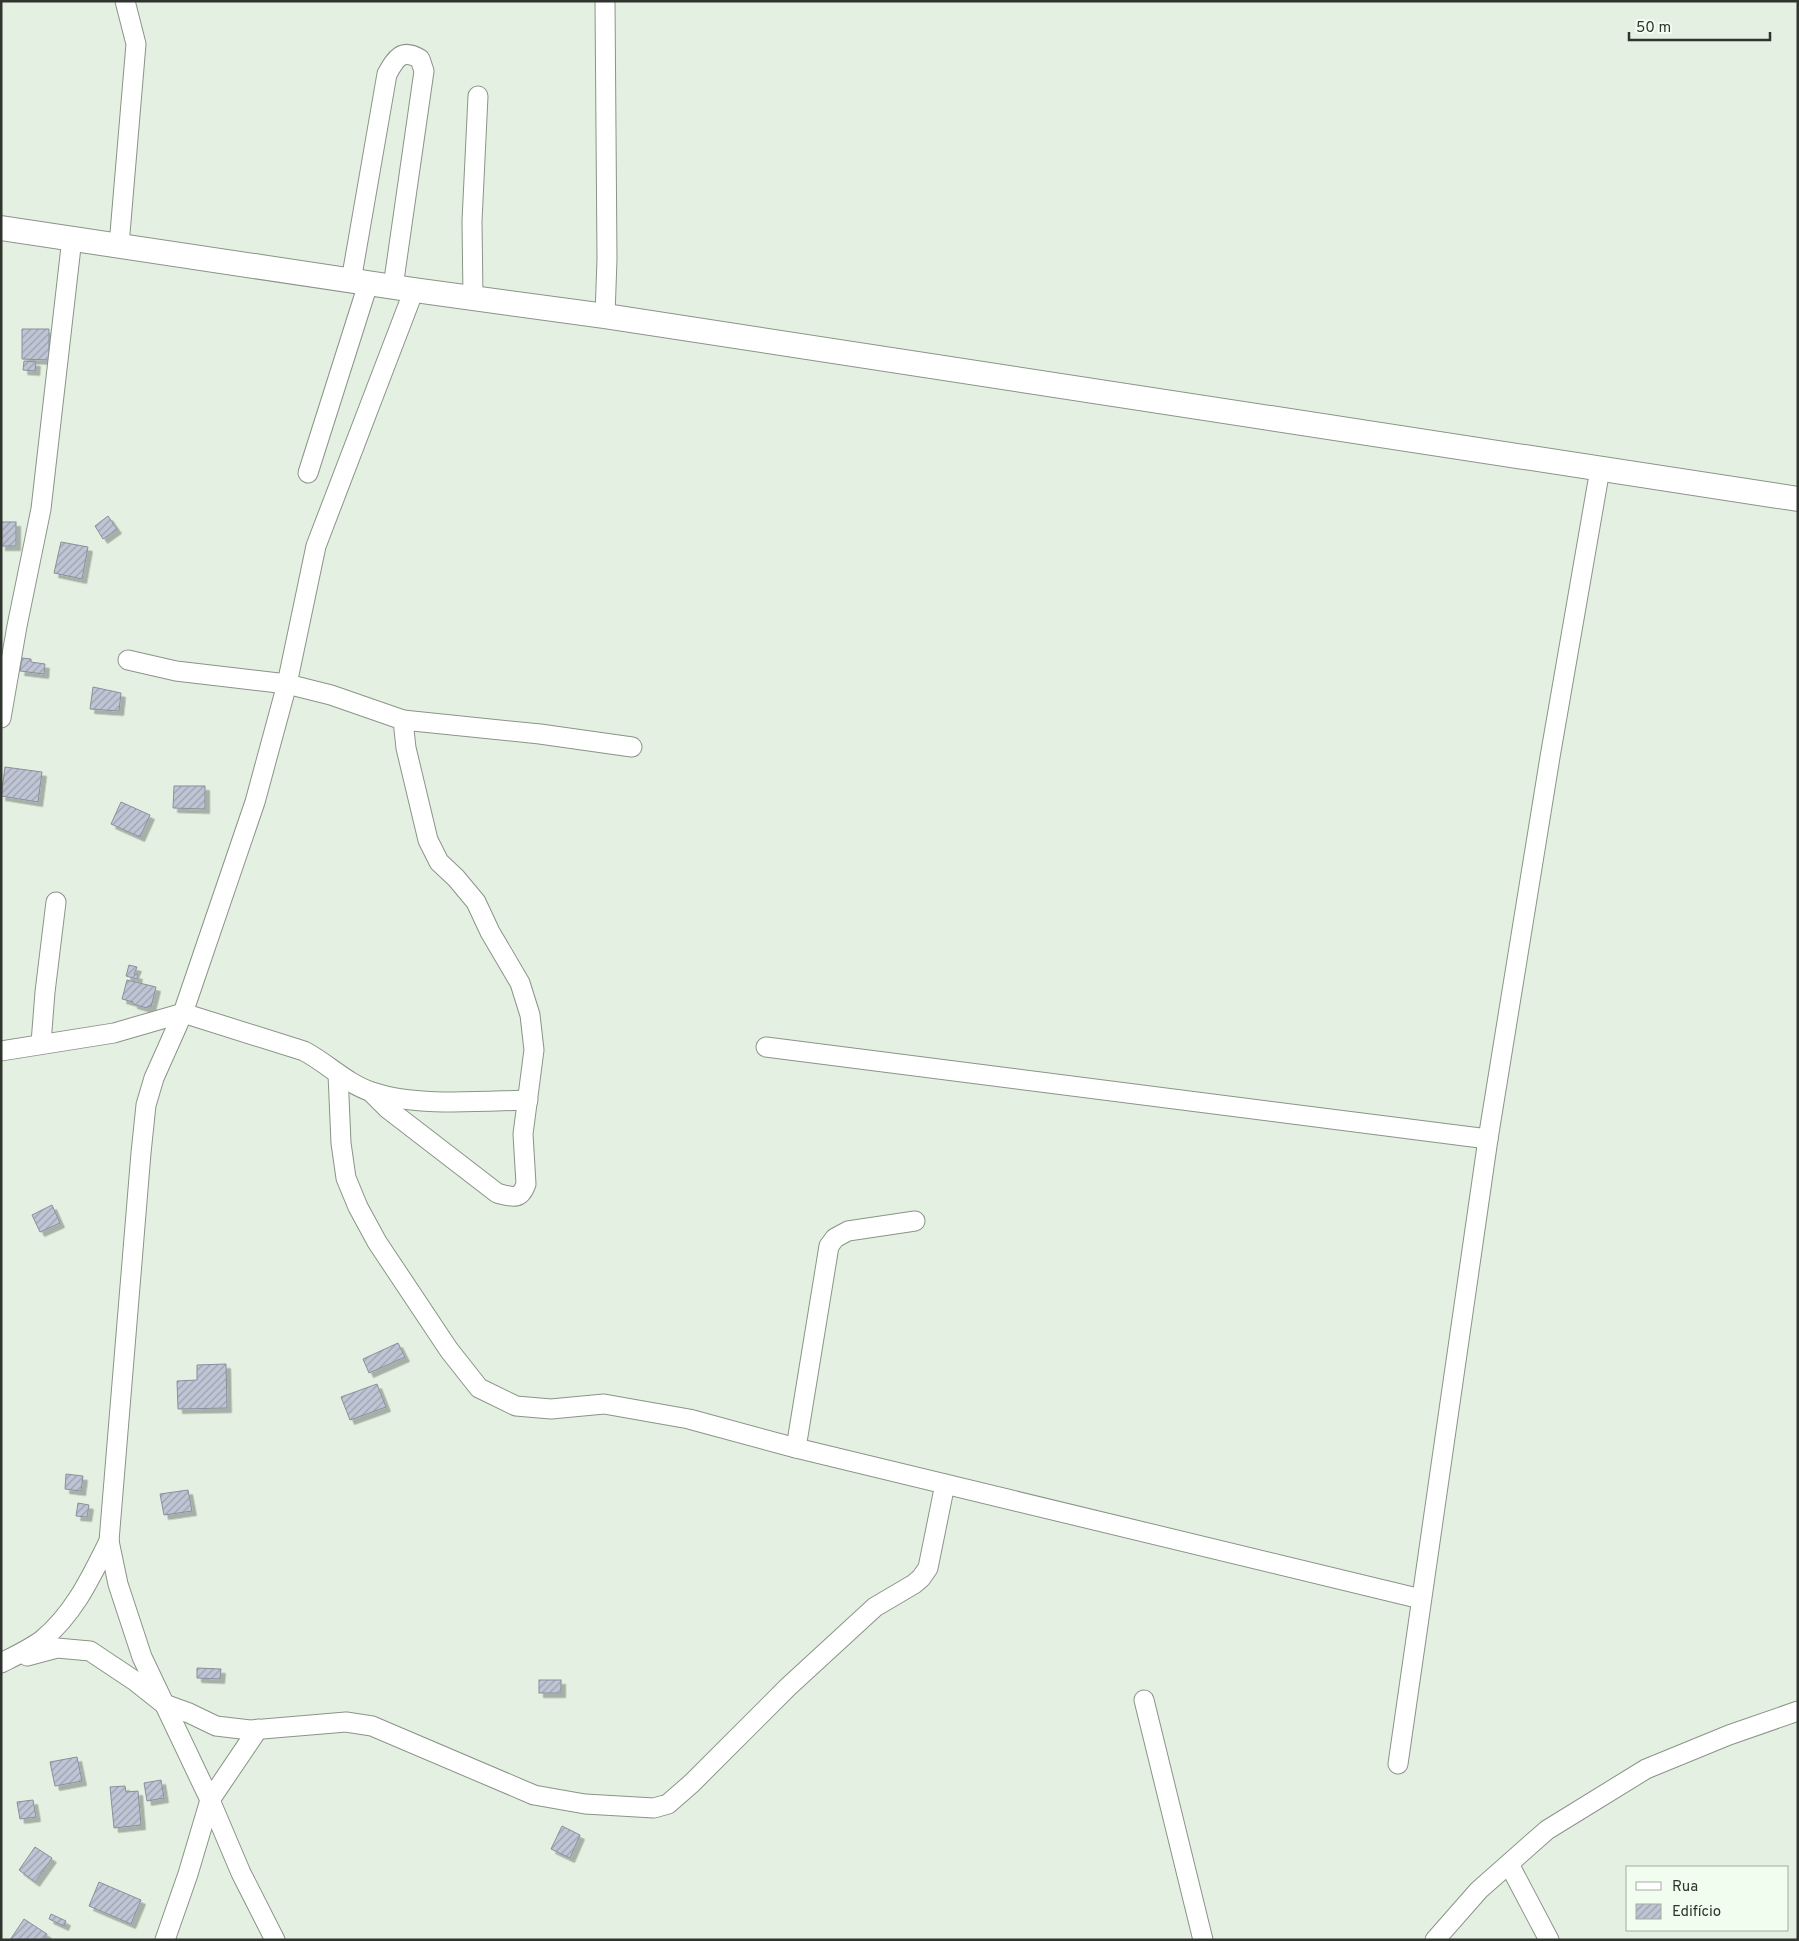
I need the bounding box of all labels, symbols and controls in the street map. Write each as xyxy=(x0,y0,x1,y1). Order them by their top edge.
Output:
scale bar xyxy=(1629,10,1770,42)
text: 50 m xyxy=(1636,19,1671,38)
legend xyxy=(1626,1866,1789,1931)
text: Rua xyxy=(1672,1878,1698,1897)
text: Edifício xyxy=(1672,1903,1721,1922)

